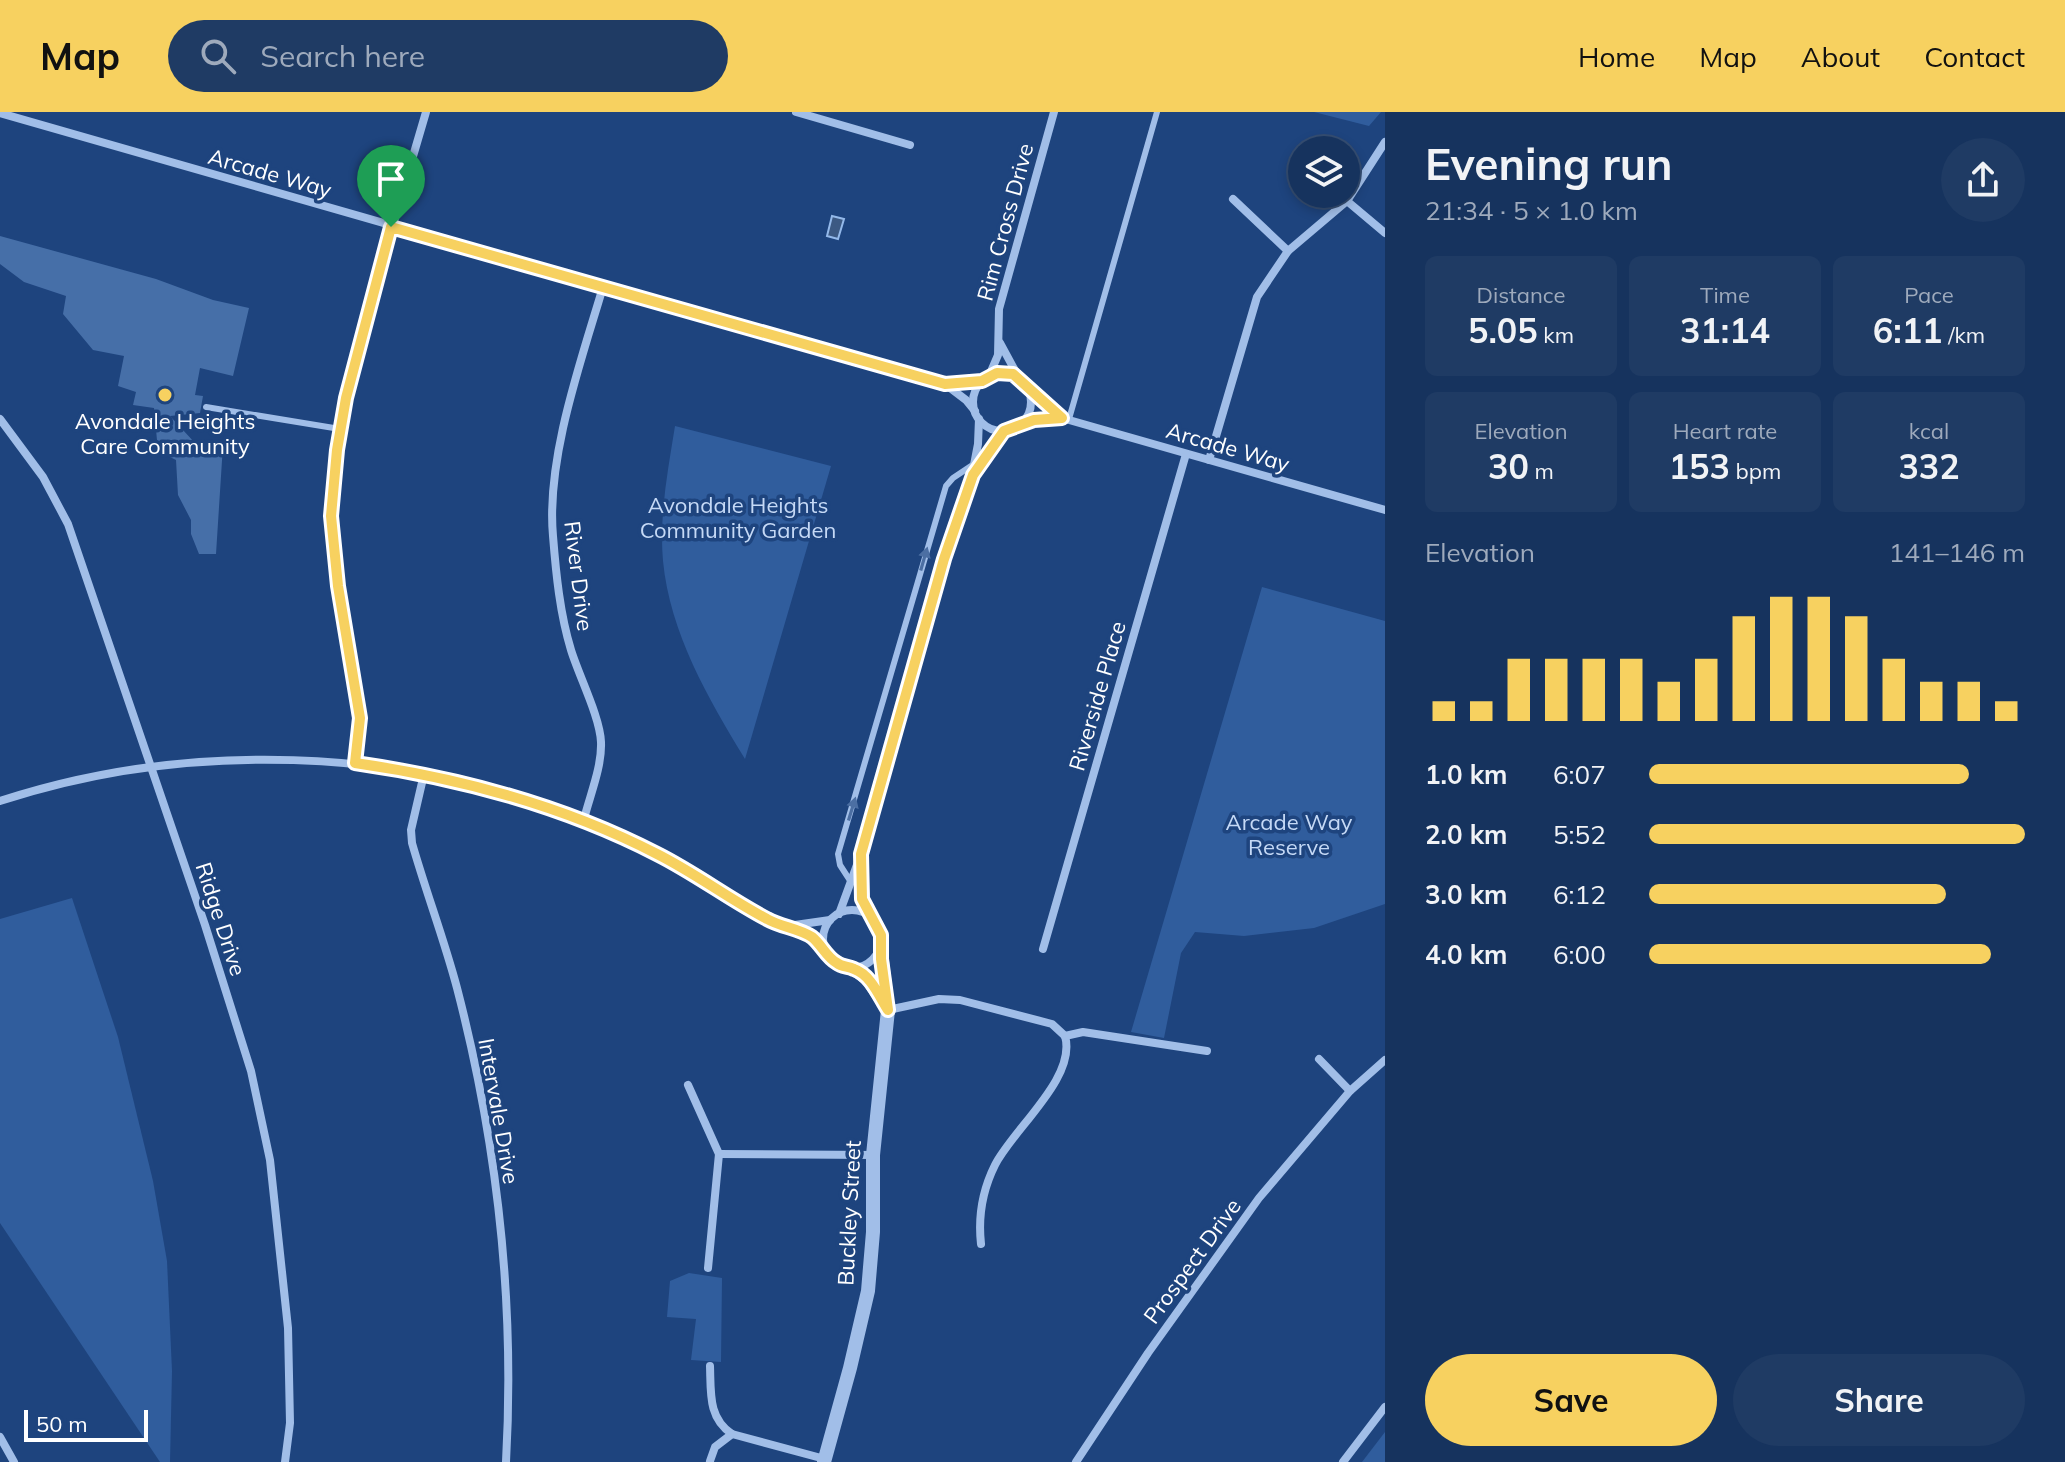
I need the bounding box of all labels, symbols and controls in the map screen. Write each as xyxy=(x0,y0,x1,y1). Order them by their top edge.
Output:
search box xyxy=(168,20,728,92)
text: Map xyxy=(40,32,120,80)
icon: search xyxy=(196,34,240,78)
text: Search here xyxy=(260,37,425,75)
text: Home xyxy=(1578,39,1655,74)
text: Map xyxy=(1699,39,1757,74)
text: About xyxy=(1801,39,1880,74)
text: Contact xyxy=(1924,39,2025,74)
map controls xyxy=(1288,136,1360,208)
button: layers xyxy=(1288,136,1360,208)
text: Evening run xyxy=(1425,136,1672,191)
button: share xyxy=(1941,138,2025,222)
street label: Rim Cross Drive xyxy=(971,140,1039,304)
street label: Arcade Way xyxy=(205,142,335,204)
pin xyxy=(357,145,425,227)
icon: arrive xyxy=(369,157,413,201)
text: 21:34 · 5 × 1.0 km xyxy=(1425,194,1638,227)
text: Distance xyxy=(1477,281,1565,309)
text: Time xyxy=(1700,281,1750,309)
text: Pace xyxy=(1904,281,1954,309)
text: 5.05 xyxy=(1468,309,1538,352)
text: 31:14 xyxy=(1680,309,1770,352)
text: 6:11 xyxy=(1873,309,1943,352)
text: km xyxy=(1538,321,1574,349)
text: /km xyxy=(1943,321,1985,349)
marker: Avondale Heights Care Community xyxy=(156,386,174,404)
place label: Avondale Heights Care Community xyxy=(75,407,255,460)
street label: Arcade Way xyxy=(1163,416,1293,478)
text: Elevation xyxy=(1474,417,1568,445)
text: Heart rate xyxy=(1673,417,1777,445)
text: kcal xyxy=(1909,417,1949,445)
text: 30 xyxy=(1488,445,1529,488)
text: 153 xyxy=(1669,445,1730,488)
text: 332 xyxy=(1898,445,1960,488)
text: m xyxy=(1529,457,1554,485)
text: bpm xyxy=(1730,457,1781,485)
park label: Avondale Heights Community Garden xyxy=(640,491,836,544)
street label: River Drive xyxy=(558,519,600,633)
text: Elevation xyxy=(1425,536,1535,569)
text: 141–146 m xyxy=(1889,536,2025,569)
one-way arrow xyxy=(918,547,931,571)
street label: Riverside Place xyxy=(1062,618,1132,774)
text: 1.0 km xyxy=(1425,758,1508,791)
text: 6:07 xyxy=(1553,758,1606,791)
one-way arrow xyxy=(846,797,859,821)
park label: Arcade Way Reserve xyxy=(1226,808,1353,861)
text: 2.0 km xyxy=(1425,818,1508,851)
text: 5:52 xyxy=(1553,818,1606,851)
street label: Ridge Drive xyxy=(189,859,253,979)
text: 3.0 km xyxy=(1425,878,1508,911)
text: 6:12 xyxy=(1553,878,1606,911)
text: 4.0 km xyxy=(1425,938,1508,971)
text: 6:00 xyxy=(1553,938,1606,971)
street label: Intervale Drive xyxy=(472,1036,526,1186)
street label: Buckley Street xyxy=(831,1139,867,1286)
street label: Prospect Drive xyxy=(1137,1193,1247,1329)
button: Save xyxy=(1425,1354,1717,1446)
button: Share xyxy=(1733,1354,2025,1446)
scale bar xyxy=(24,1406,148,1442)
text: 50 m xyxy=(36,1410,87,1438)

